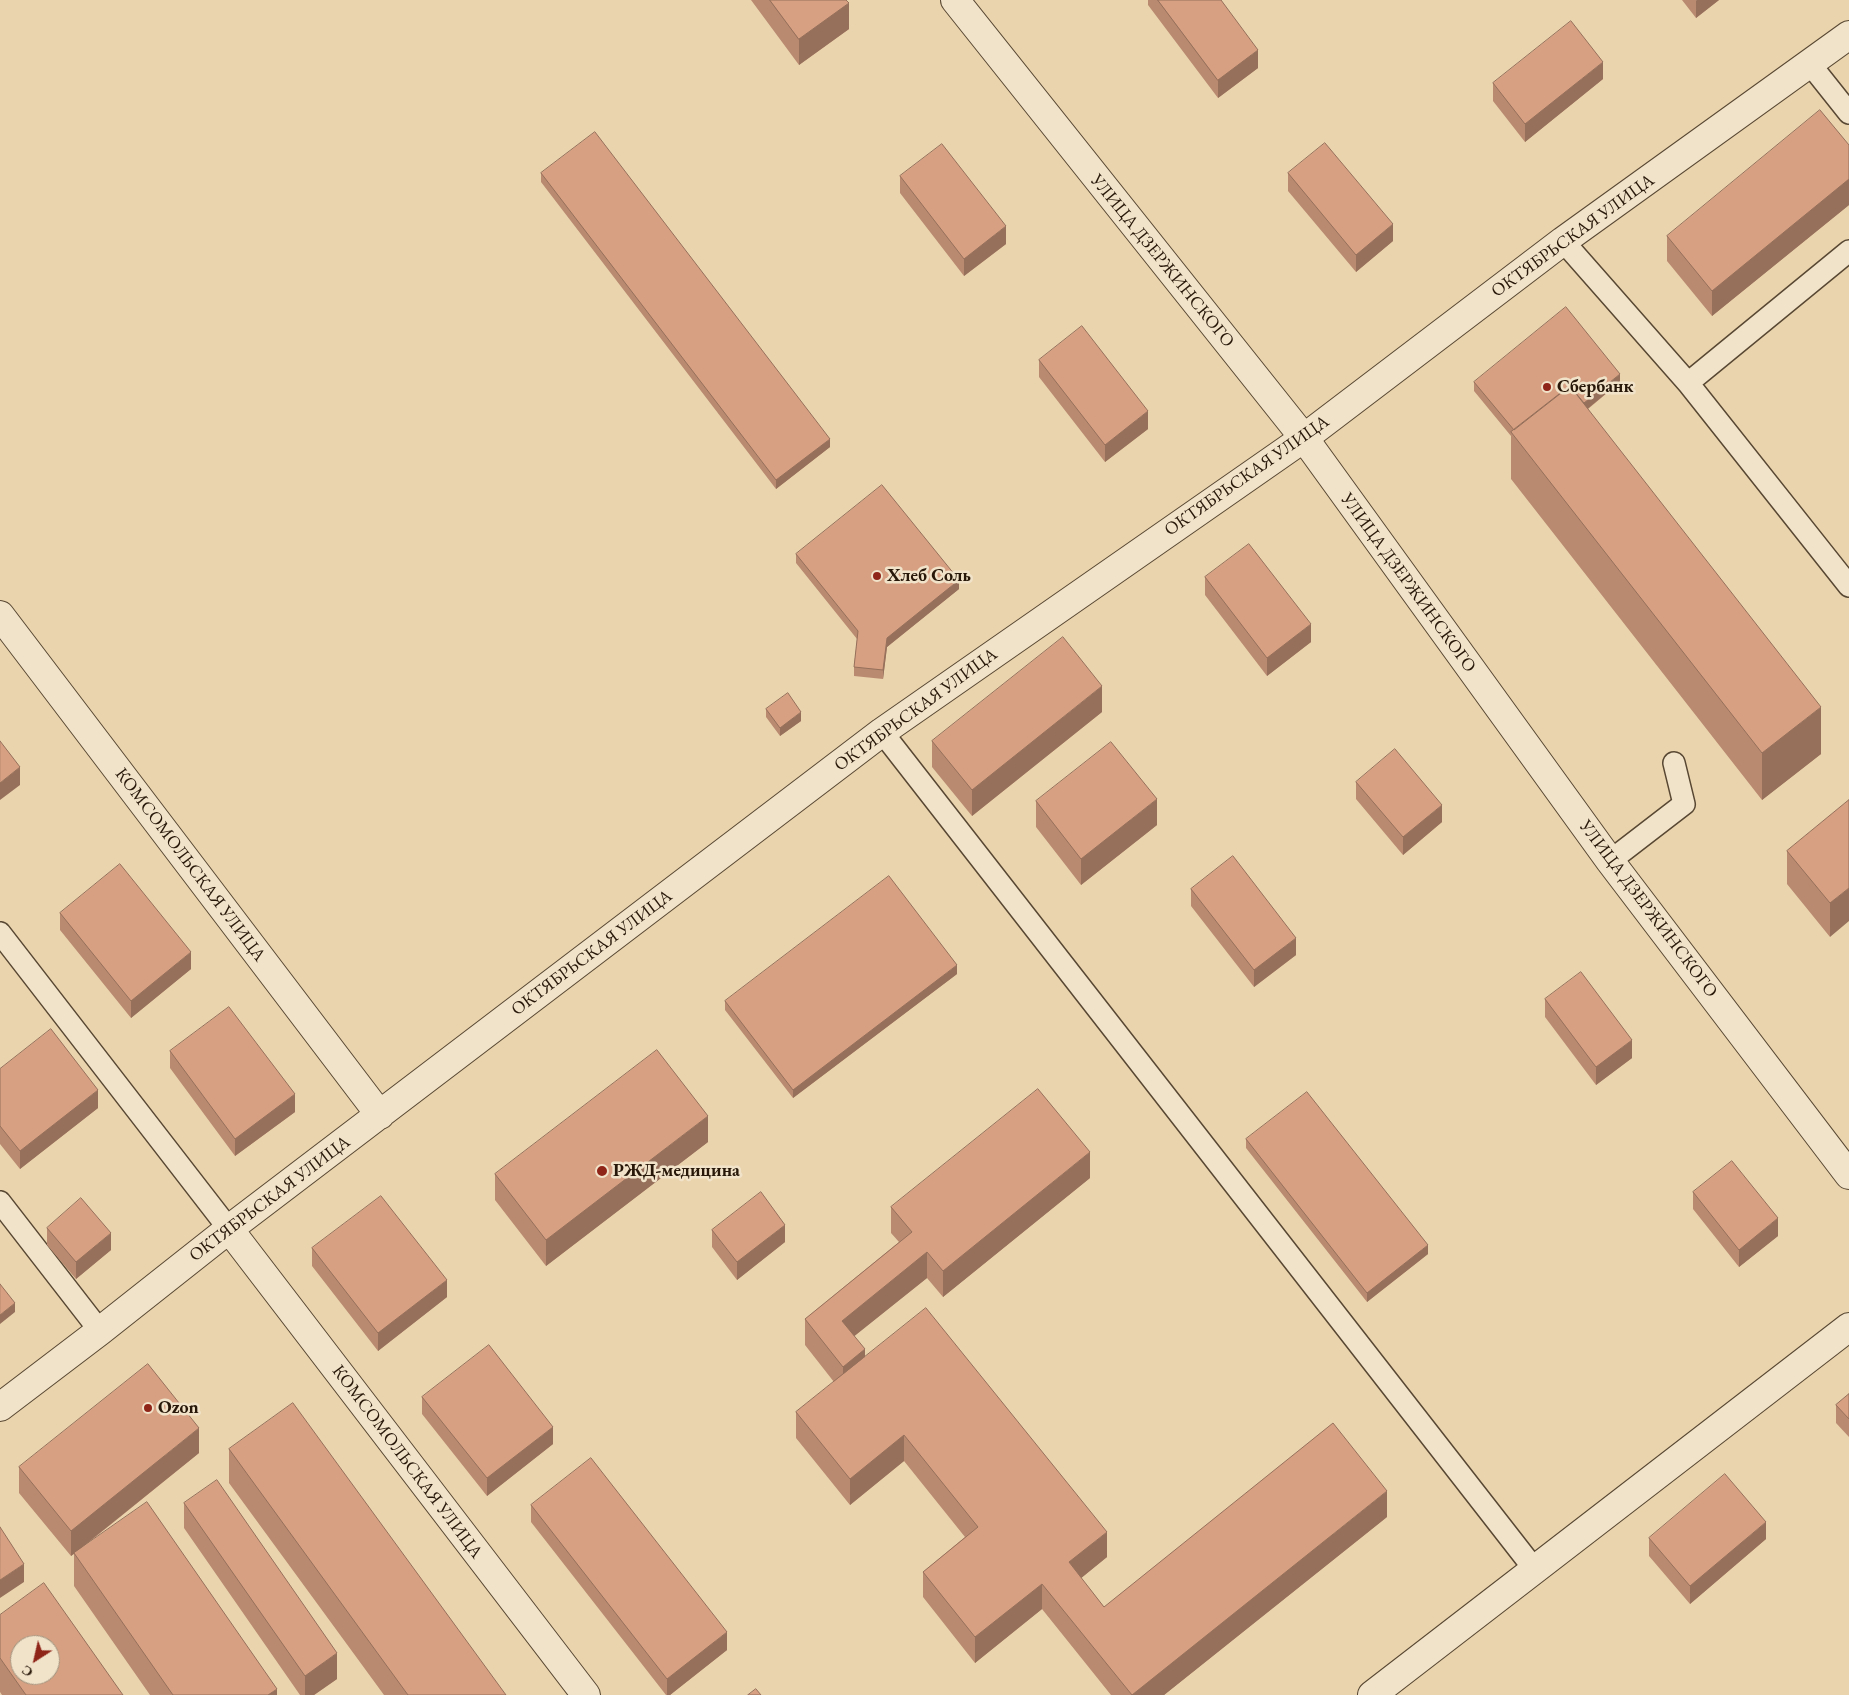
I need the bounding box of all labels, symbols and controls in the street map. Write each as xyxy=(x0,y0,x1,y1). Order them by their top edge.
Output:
street label: УЛИЦА ДЗЕРЖИНСКОГО xyxy=(1085,170,1239,352)
street label: ОКТЯБРЬСКАЯ УЛИЦА xyxy=(1487,170,1659,302)
place label: Сбербанк xyxy=(1557,376,1633,398)
marker: Сбербанк xyxy=(1541,381,1553,393)
street label: ОКТЯБРЬСКАЯ УЛИЦА xyxy=(1160,411,1334,541)
street label: УЛИЦА ДЗЕРЖИНСКОГО xyxy=(1336,489,1480,677)
place label: Хлеб Соль xyxy=(887,565,971,587)
marker: Хлеб Соль xyxy=(871,570,883,582)
street label: ОКТЯБРЬСКАЯ УЛИЦА xyxy=(830,644,1002,776)
street label: КОМСОМОЛЬСКАЯ УЛИЦА xyxy=(110,764,270,966)
street label: УЛИЦА ДЗЕРЖИНСКОГО xyxy=(1574,816,1722,1002)
street label: ОКТЯБРЬСКАЯ УЛИЦА xyxy=(507,885,677,1021)
street label: ОКТЯБРЬСКАЯ УЛИЦА xyxy=(185,1131,355,1267)
place label: РЖД-медицина xyxy=(613,1160,740,1182)
marker: РЖД-медицина xyxy=(595,1164,609,1178)
street label: КОМСОМОЛЬСКАЯ УЛИЦА xyxy=(327,1361,487,1563)
place label: Ozon xyxy=(158,1397,199,1419)
marker: Ozon xyxy=(142,1402,154,1414)
north arrow xyxy=(10,1635,60,1685)
text: С xyxy=(18,1661,36,1682)

